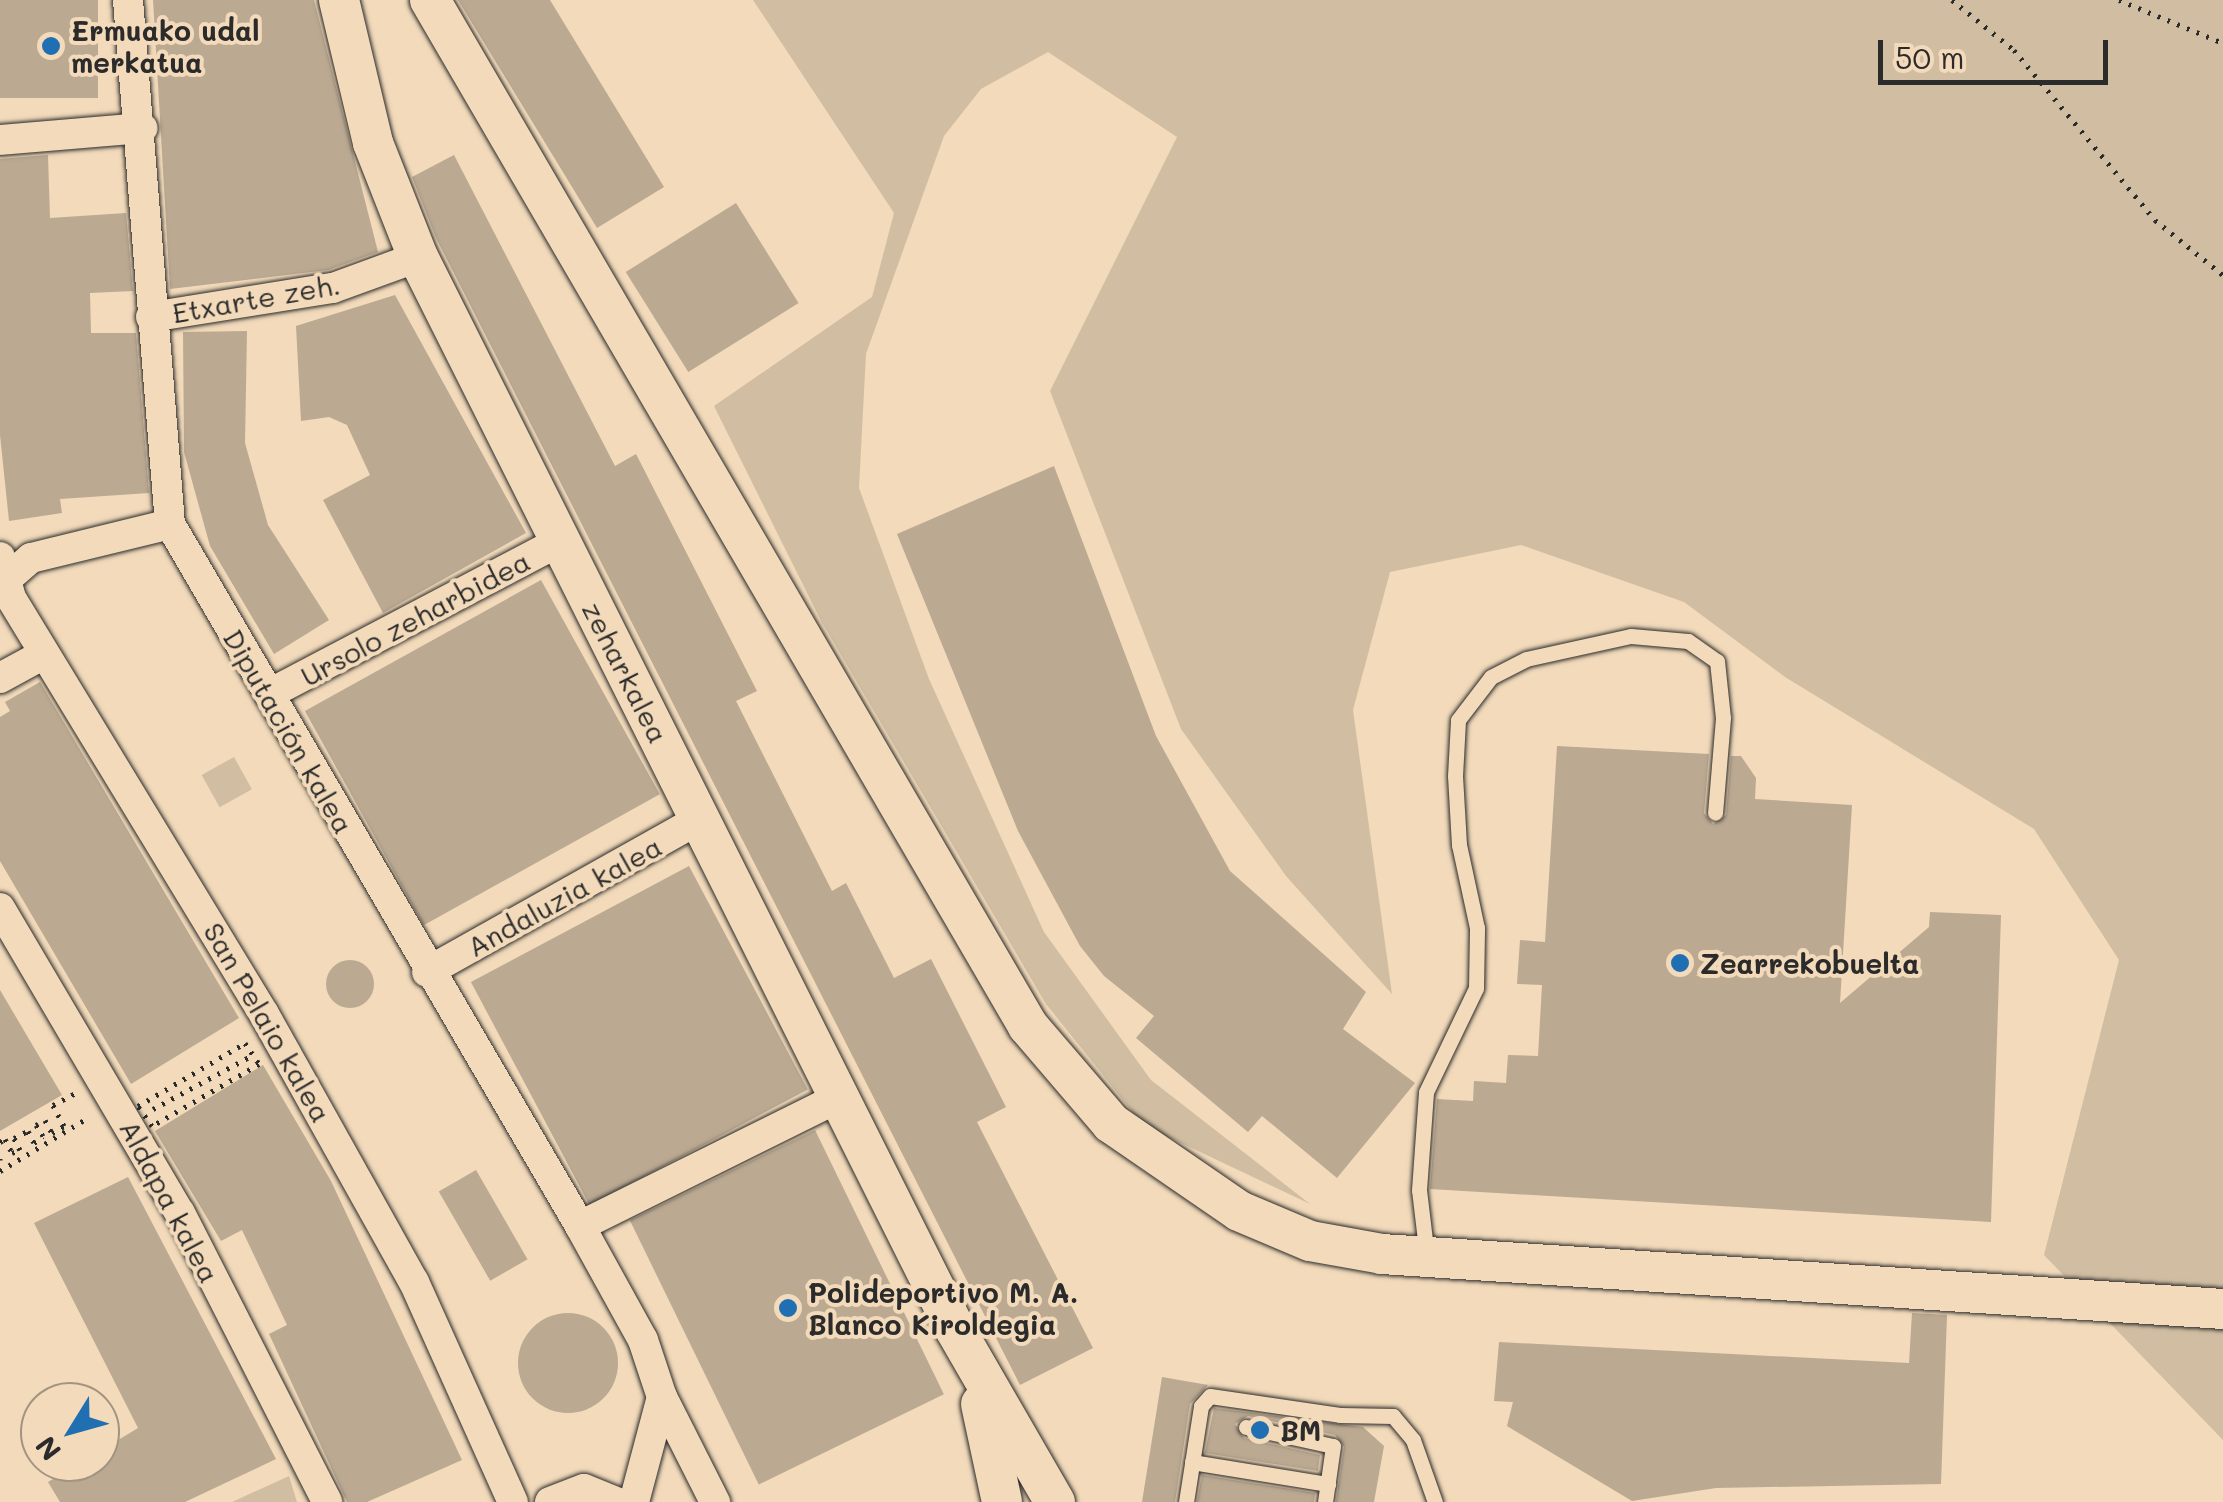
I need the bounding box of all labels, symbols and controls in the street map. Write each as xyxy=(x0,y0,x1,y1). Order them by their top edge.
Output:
place label: Ermuako udal merkatua xyxy=(71,13,260,79)
scale bar xyxy=(1883,20,2113,82)
marker: Ermuako udal merkatua xyxy=(40,35,62,57)
text: 50 m xyxy=(1895,37,1965,77)
street label: Etxarte zeh. xyxy=(170,267,342,329)
street label: Ursolo zeharbidea xyxy=(295,543,535,693)
street label: zeharkalea xyxy=(576,596,676,748)
street label: Diputación kalea xyxy=(217,623,361,839)
street label: Andaluzia kalea xyxy=(461,829,667,963)
street label: San Pelaio kalea xyxy=(197,916,339,1128)
place label: Zearrekobuelta xyxy=(1700,946,1919,980)
marker: Zearrekobuelta xyxy=(1669,952,1691,974)
street label: Aldapa kalea xyxy=(113,1114,227,1288)
place label: Polideportivo M. A. Blanco Kiroldegia xyxy=(808,1275,1078,1341)
marker: Polideportivo M. A. Blanco Kiroldegia xyxy=(777,1297,799,1319)
north arrow xyxy=(20,1382,120,1482)
place label: BM xyxy=(1280,1413,1322,1447)
marker: BM xyxy=(1249,1419,1271,1441)
text: N xyxy=(27,1430,68,1468)

